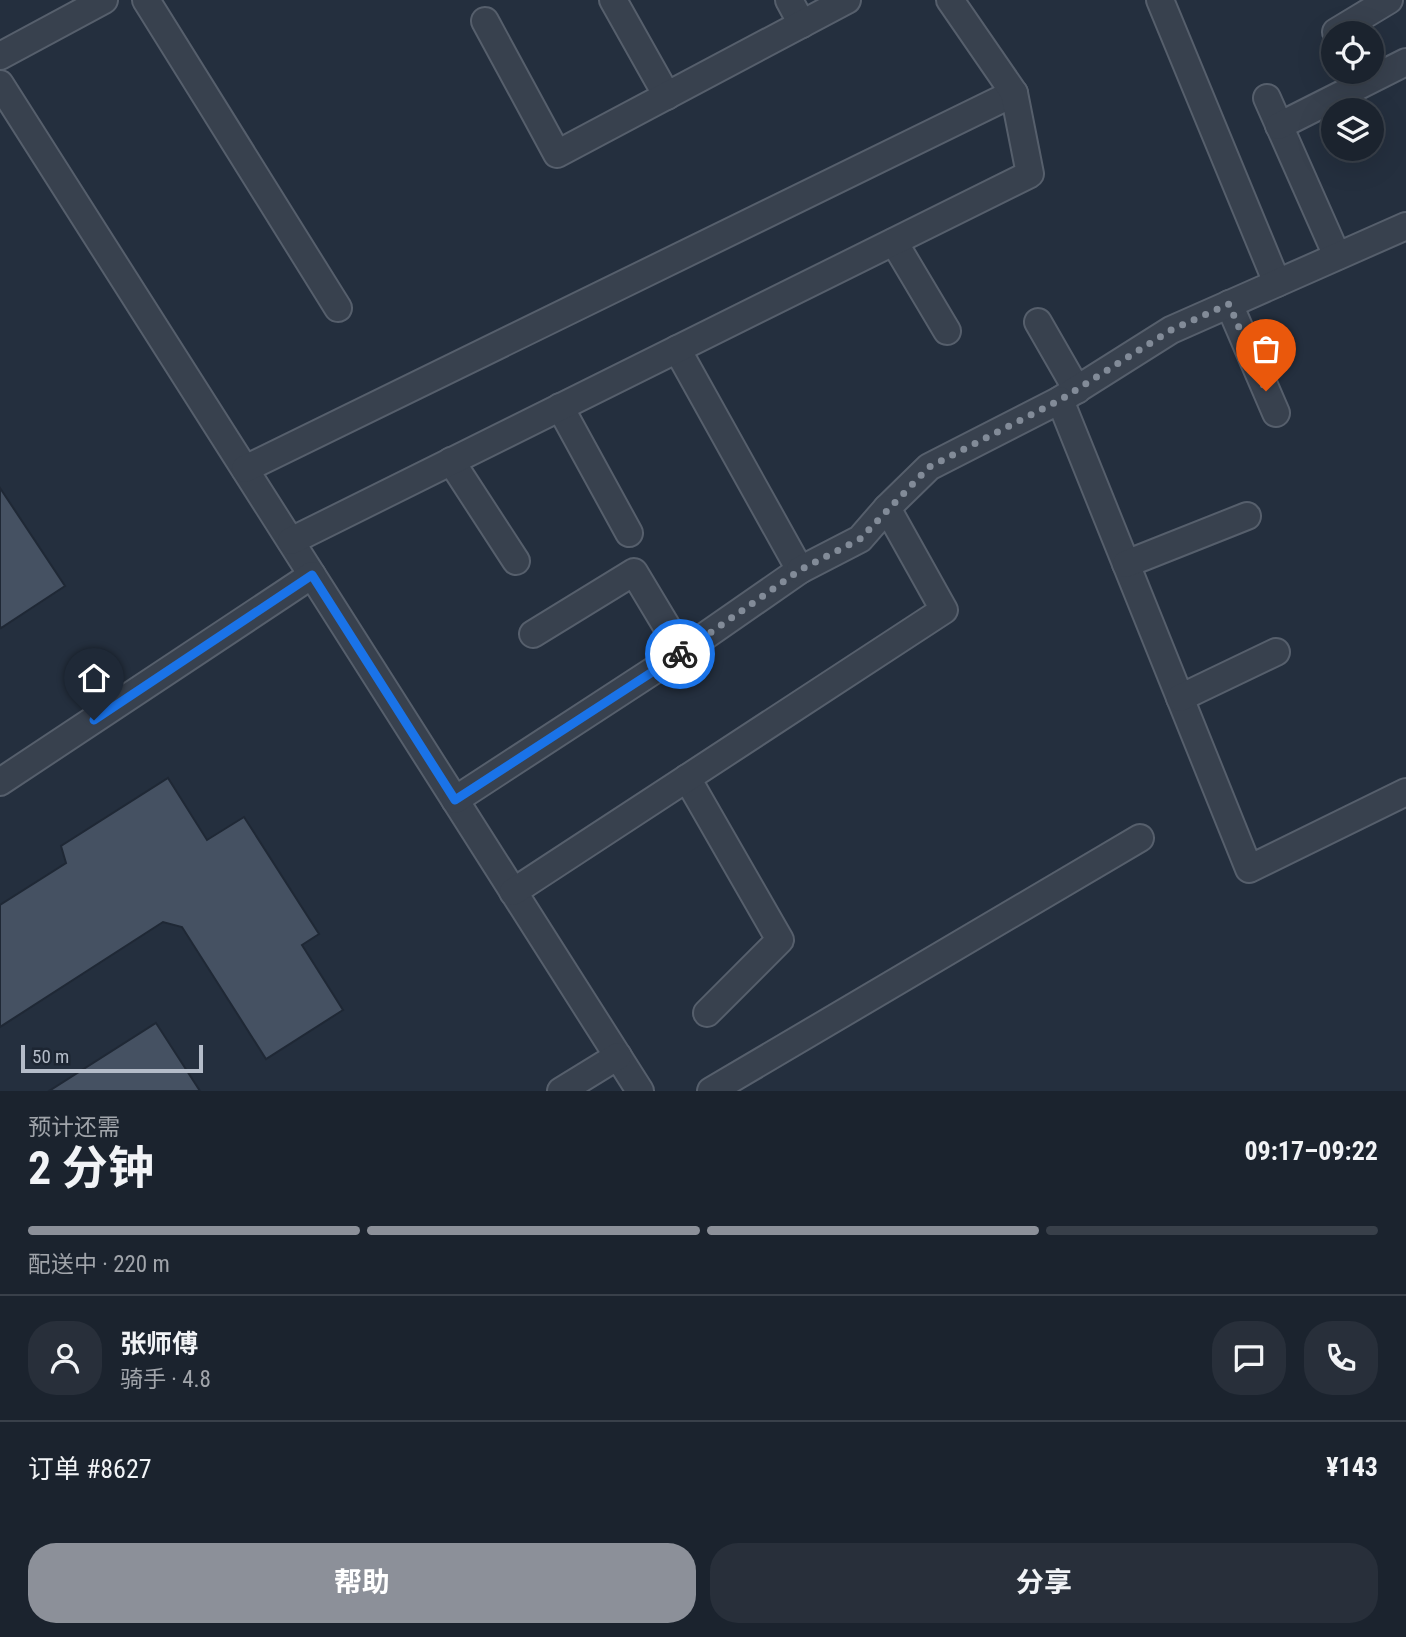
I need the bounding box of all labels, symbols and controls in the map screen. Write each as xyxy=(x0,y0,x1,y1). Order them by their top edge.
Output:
map controls xyxy=(1321,21,1384,161)
button: locate xyxy=(1321,21,1384,84)
button: layers xyxy=(1321,98,1384,161)
pin xyxy=(1236,319,1296,391)
icon: bag xyxy=(1247,330,1285,368)
courier xyxy=(645,619,715,689)
icon: bike xyxy=(661,635,699,673)
pin xyxy=(64,648,124,720)
icon: home xyxy=(75,659,113,697)
scale bar xyxy=(21,1042,203,1074)
text: 50 m xyxy=(32,1045,69,1068)
text: 预计还需 xyxy=(28,1114,120,1141)
text: 09:17–09:22 xyxy=(1244,1136,1378,1166)
text: 2 分钟 xyxy=(28,1141,154,1195)
text: 配送中 · 220 m xyxy=(28,1251,170,1278)
button: person xyxy=(28,1321,102,1395)
button: chat xyxy=(1212,1321,1286,1395)
button: phone xyxy=(1304,1321,1378,1395)
text: 张师傅 xyxy=(120,1329,198,1359)
text: 骑手 · 4.8 xyxy=(120,1366,211,1393)
text: ¥143 xyxy=(1326,1452,1378,1482)
text: 订单 #8627 xyxy=(28,1454,152,1484)
button: 帮助 xyxy=(28,1543,696,1623)
button: 分享 xyxy=(710,1543,1378,1623)

